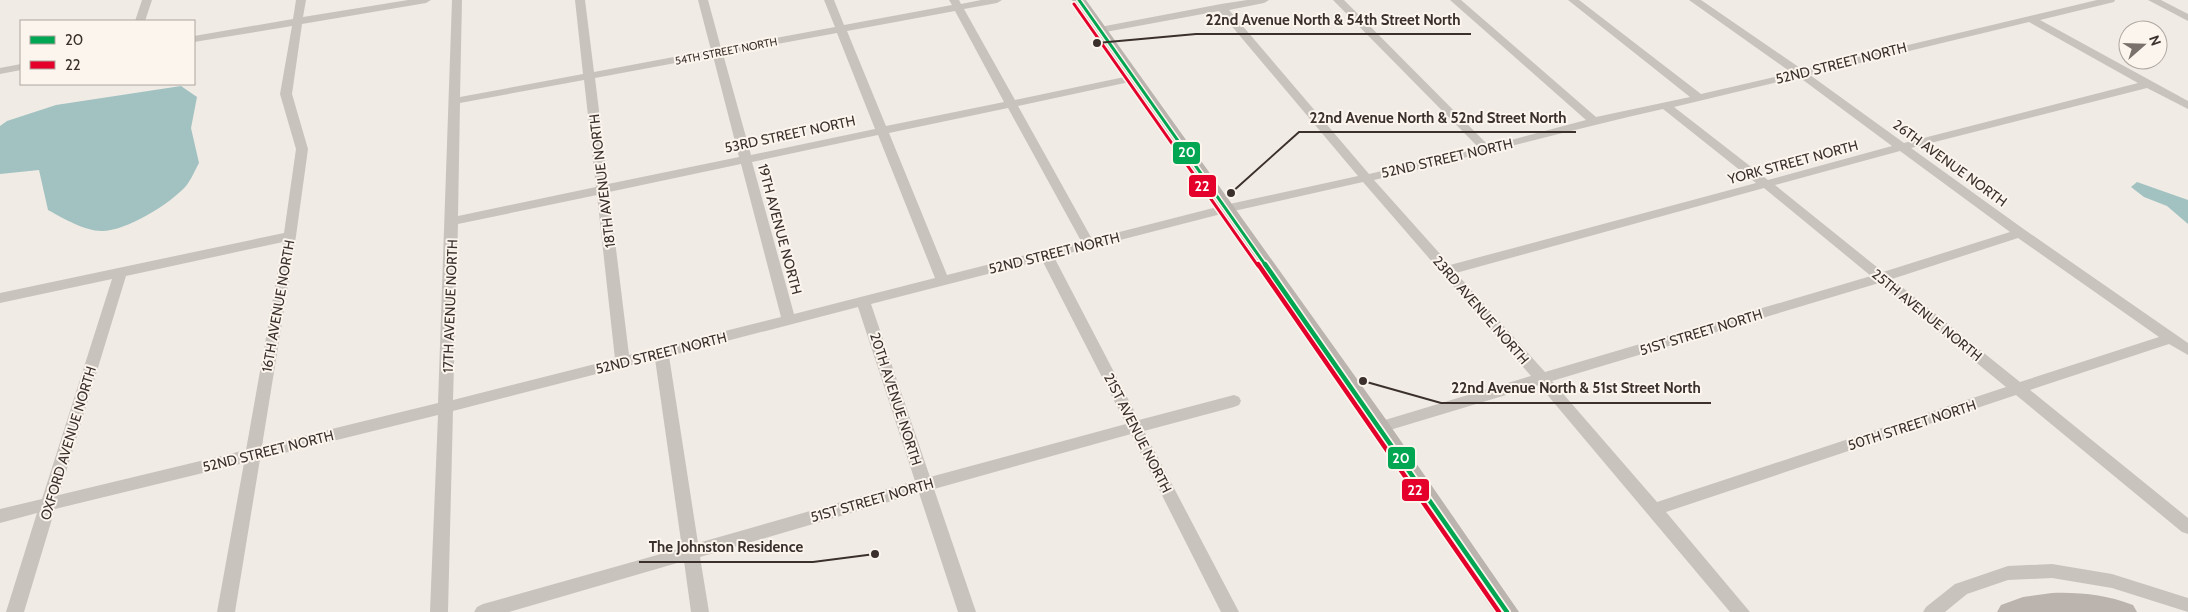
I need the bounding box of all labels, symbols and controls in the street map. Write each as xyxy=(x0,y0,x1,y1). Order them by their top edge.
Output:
callout: 22nd Avenue North & 54th Street North xyxy=(1196,4,1471,34)
text: 22nd Avenue North & 54th Street North xyxy=(1205,11,1461,29)
legend xyxy=(20,20,195,85)
north arrow xyxy=(2118,20,2168,70)
text: 20 xyxy=(65,31,83,49)
text: N xyxy=(2145,33,2165,48)
street label: 54TH STREET NORTH xyxy=(674,34,778,68)
street label: 52ND STREET NORTH xyxy=(1774,38,1908,88)
text: 22 xyxy=(65,56,81,74)
callout: 22nd Avenue North & 52nd Street North xyxy=(1299,102,1576,132)
text: 22nd Avenue North & 52nd Street North xyxy=(1309,109,1567,127)
street label: 53RD STREET NORTH xyxy=(723,111,857,157)
street label: 18TH AVENUE NORTH xyxy=(585,113,619,249)
street label: 26TH AVENUE NORTH xyxy=(1889,116,2011,210)
street label: 52ND STREET NORTH xyxy=(1379,134,1515,182)
street label: YORK STREET NORTH xyxy=(1725,136,1860,188)
line badge: 20 xyxy=(1172,141,1201,165)
text: 20 xyxy=(1178,143,1196,161)
street label: 19TH AVENUE NORTH xyxy=(754,162,806,296)
line badge: 22 xyxy=(1188,174,1217,198)
text: 22 xyxy=(1195,177,1209,195)
street label: 52ND STREET NORTH xyxy=(987,228,1121,278)
street label: 16TH AVENUE NORTH xyxy=(257,238,299,374)
street label: 17TH AVENUE NORTH xyxy=(439,239,461,373)
street label: 23RD AVENUE NORTH xyxy=(1429,252,1533,368)
street label: 25TH AVENUE NORTH xyxy=(1868,265,1986,365)
street label: 51ST STREET NORTH xyxy=(1637,305,1765,359)
street label: 52ND STREET NORTH xyxy=(594,328,728,378)
street label: 20TH AVENUE NORTH xyxy=(866,330,926,468)
street label: OXFORD AVENUE NORTH xyxy=(36,364,100,522)
street label: 21ST AVENUE NORTH xyxy=(1100,370,1176,496)
callout: 22nd Avenue North & 51st Street North xyxy=(1441,373,1711,403)
text: 22nd Avenue North & 51st Street North xyxy=(1451,379,1701,397)
street label: 50TH STREET NORTH xyxy=(1845,396,1979,454)
street label: 52ND STREET NORTH xyxy=(201,426,335,476)
line badge: 20 xyxy=(1387,446,1416,470)
text: 20 xyxy=(1392,449,1410,467)
street label: 51ST STREET NORTH xyxy=(808,474,936,526)
line badge: 22 xyxy=(1401,478,1430,502)
text: 22 xyxy=(1408,481,1422,499)
callout: The Johnston Residence xyxy=(639,532,813,562)
text: The Johnston Residence xyxy=(649,538,803,556)

